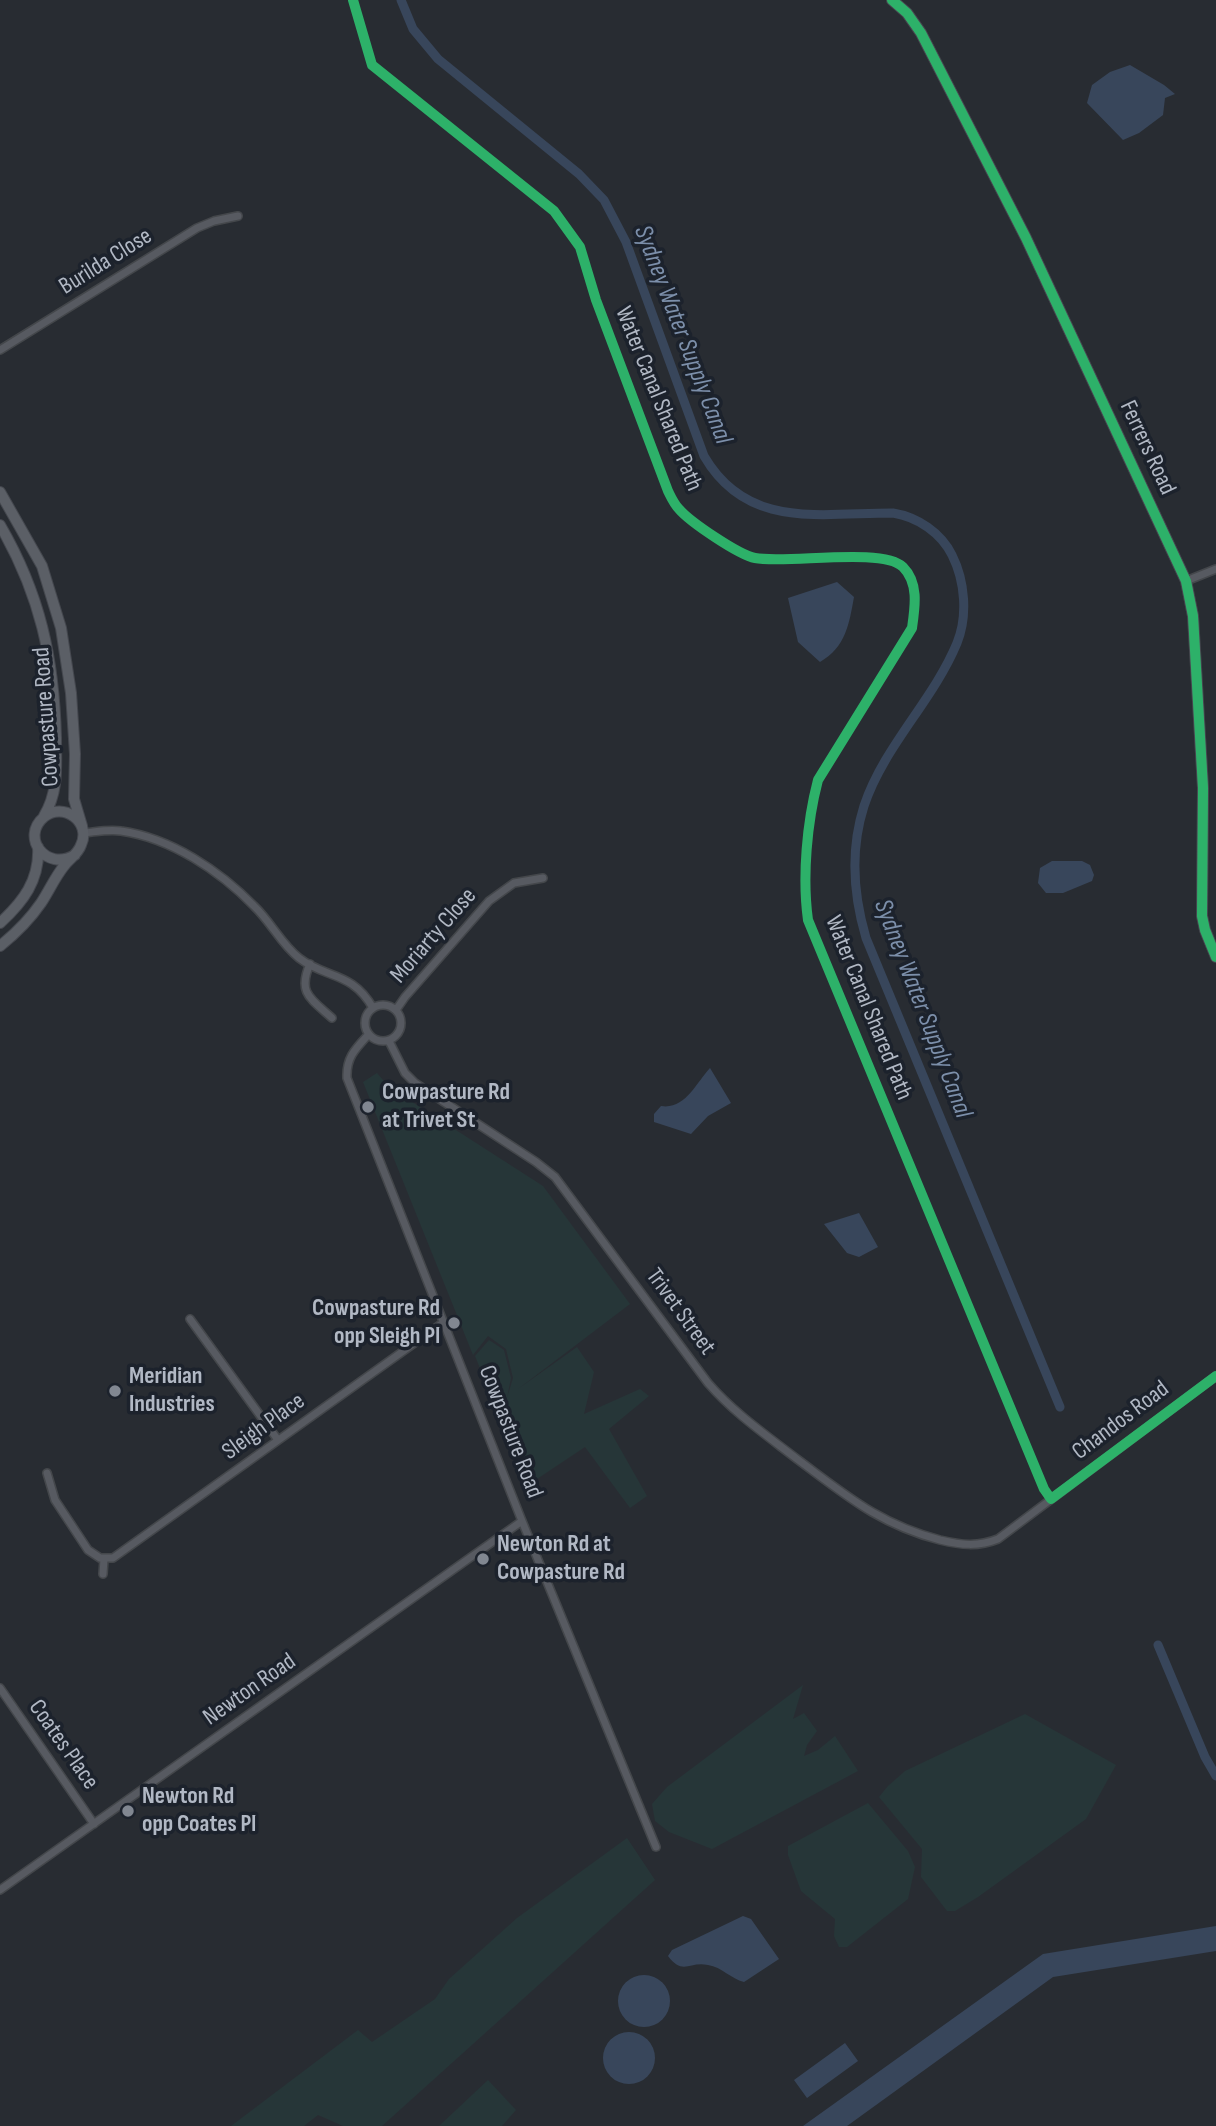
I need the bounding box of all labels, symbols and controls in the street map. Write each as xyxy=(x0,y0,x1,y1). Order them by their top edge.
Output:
water label: Sydney Water Supply Canal xyxy=(626,221,738,449)
street label: Burilda Close xyxy=(54,222,158,302)
street label: Water Canal Shared Path xyxy=(608,303,708,495)
street label: Ferrers Road xyxy=(1113,396,1181,500)
street label: Cowpasture Road xyxy=(28,646,66,788)
street label: Moriarty Close xyxy=(385,882,483,990)
water label: Sydney Water Supply Canal xyxy=(866,895,978,1123)
street label: Water Canal Shared Path xyxy=(818,912,918,1104)
place label: Cowpasture Rd at Trivet St xyxy=(382,1079,510,1135)
marker: Cowpasture Rd at Trivet St xyxy=(360,1099,376,1115)
street label: Trivet Street xyxy=(639,1263,721,1361)
place label: Cowpasture Rd opp Sleigh Pl xyxy=(312,1295,440,1351)
marker: Cowpasture Rd opp Sleigh Pl xyxy=(446,1315,462,1331)
street label: Cowpasture Road xyxy=(472,1362,548,1502)
place label: Meridian Industries xyxy=(129,1363,215,1419)
street label: Chandos Road xyxy=(1067,1375,1175,1467)
marker: Meridian Industries xyxy=(107,1383,123,1399)
street label: Sleigh Place xyxy=(217,1387,311,1467)
place label: Newton Rd at Cowpasture Rd xyxy=(497,1531,625,1587)
marker: Newton Rd at Cowpasture Rd xyxy=(475,1551,491,1567)
street label: Newton Road xyxy=(198,1648,302,1732)
street label: Coates Place xyxy=(22,1695,104,1795)
place label: Newton Rd opp Coates Pl xyxy=(142,1783,256,1839)
marker: Newton Rd opp Coates Pl xyxy=(120,1803,136,1819)

